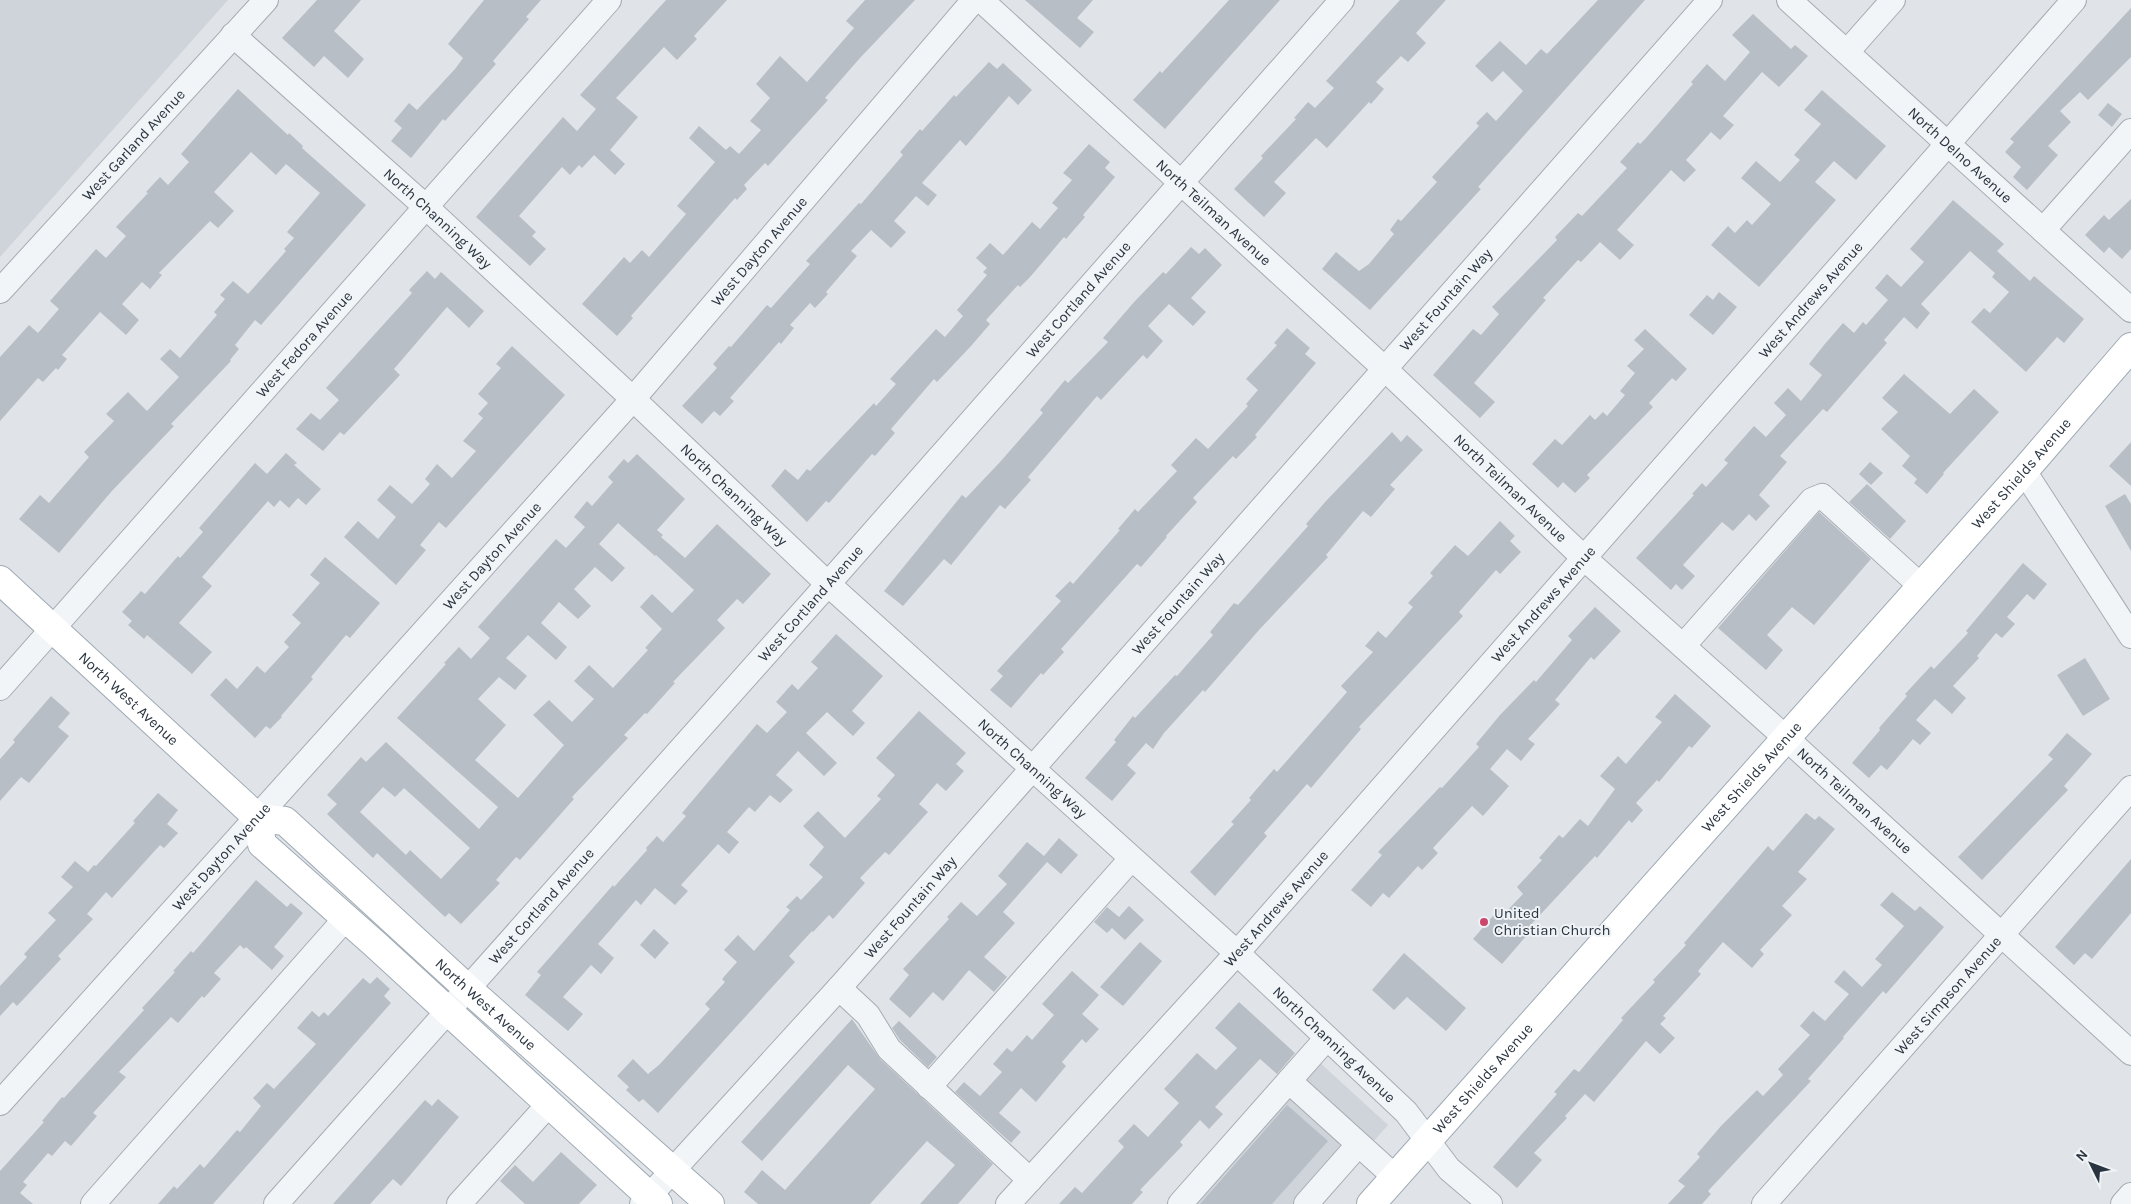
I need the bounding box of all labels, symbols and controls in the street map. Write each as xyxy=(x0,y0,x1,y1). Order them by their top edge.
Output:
street label: West Garland Avenue xyxy=(78,85,189,204)
street label: North Delno Avenue xyxy=(1904,103,2016,207)
street label: North Teilman Avenue xyxy=(1152,155,1275,269)
street label: North Channing Way xyxy=(380,164,496,273)
street label: West Dayton Avenue xyxy=(707,193,811,310)
street label: West Cortland Avenue xyxy=(1022,237,1134,362)
street label: West Andrews Avenue xyxy=(1755,238,1867,362)
street label: West Fountain Way xyxy=(1396,245,1496,355)
street label: West Fedora Avenue xyxy=(252,287,356,401)
street label: West Shields Avenue xyxy=(1968,414,2075,533)
street label: North Teilman Avenue xyxy=(1450,430,1571,546)
street label: North Channing Way xyxy=(677,440,791,550)
street label: West Dayton Avenue xyxy=(439,498,545,613)
street label: West Cortland Avenue xyxy=(754,542,867,665)
street label: West Andrews Avenue xyxy=(1487,542,1599,666)
street label: West Fountain Way xyxy=(1128,548,1228,658)
street label: North West Avenue xyxy=(75,648,182,749)
street label: North Channing Way xyxy=(974,715,1091,822)
street label: West Shields Avenue xyxy=(1698,718,1805,836)
street label: North Teilman Avenue xyxy=(1793,744,1916,858)
street label: West Dayton Avenue xyxy=(168,799,274,914)
street label: West Cortland Avenue xyxy=(485,844,598,968)
street label: West Andrews Avenue xyxy=(1220,847,1332,970)
street label: West Fountain Way xyxy=(860,852,960,962)
place label: United Christian Church xyxy=(1494,904,1611,939)
marker: United Christian Church xyxy=(1478,916,1490,928)
street label: West Simpson Avenue xyxy=(1891,932,2005,1059)
street label: North West Avenue xyxy=(432,954,540,1054)
street label: North Channing Avenue xyxy=(1269,982,1399,1106)
street label: West Shields Avenue xyxy=(1429,1020,1537,1138)
north arrow xyxy=(2066,1139,2116,1189)
text: N xyxy=(2072,1146,2091,1165)

